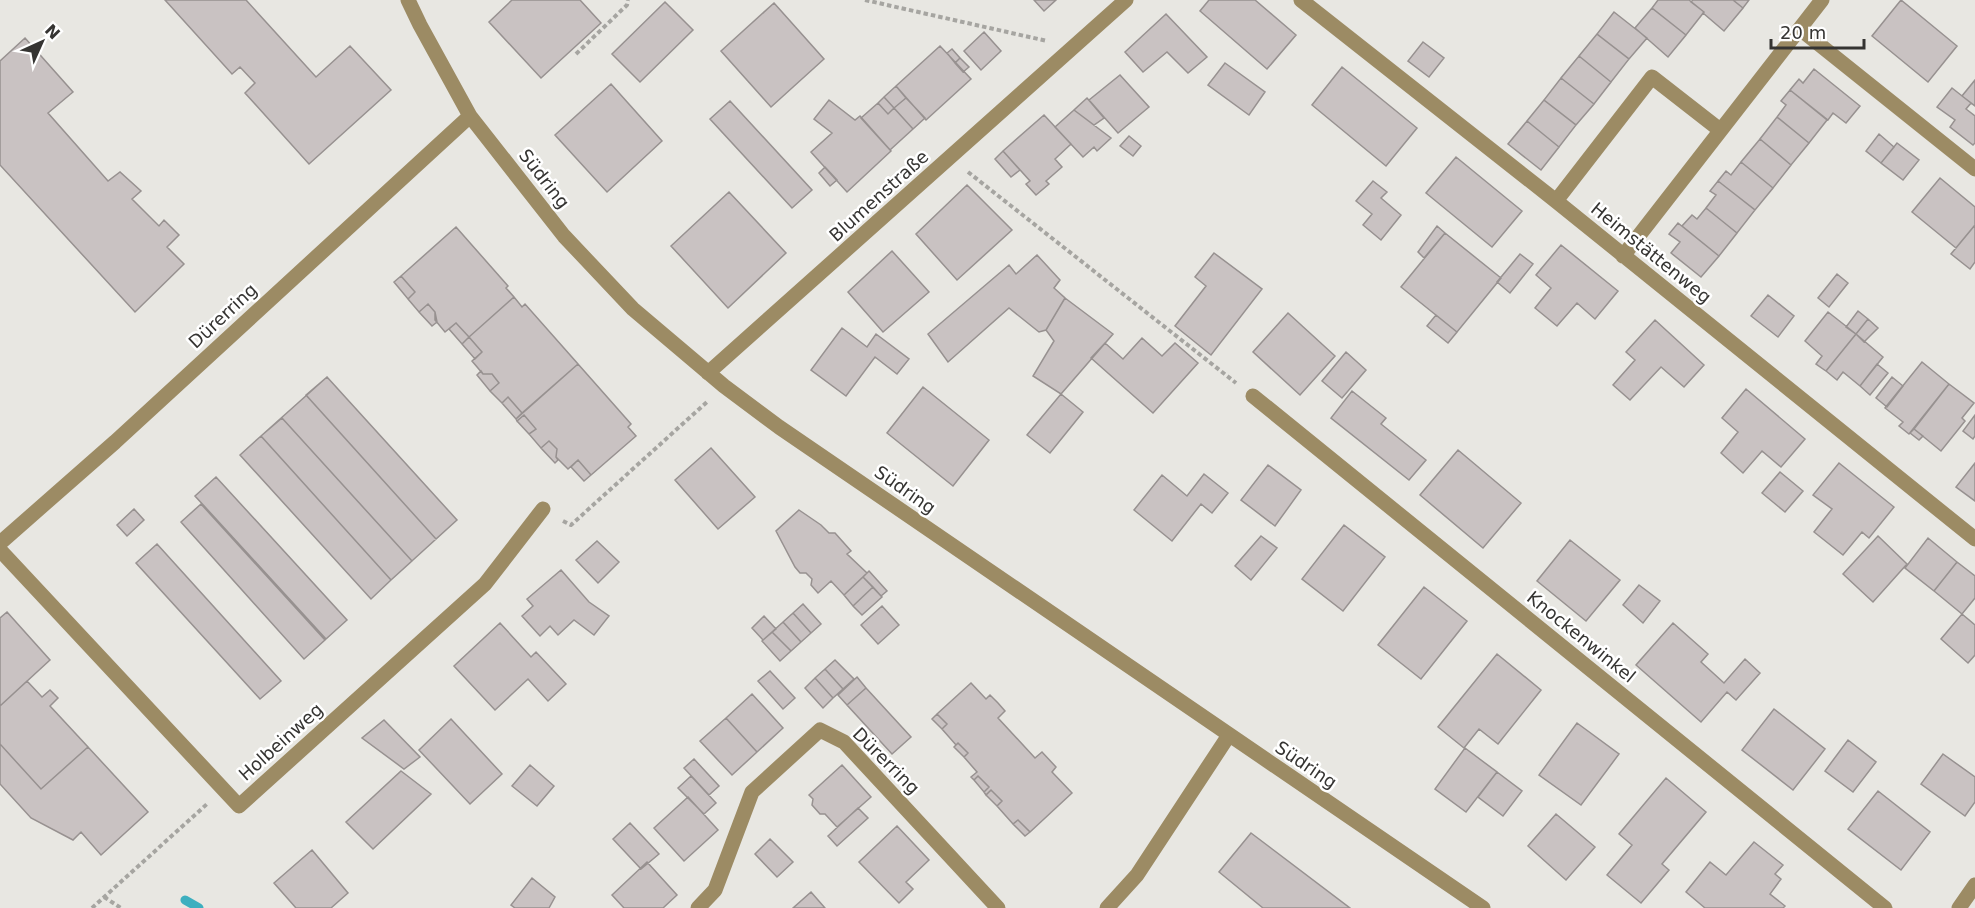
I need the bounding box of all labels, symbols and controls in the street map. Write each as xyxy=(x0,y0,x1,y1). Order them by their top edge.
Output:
north arrow xyxy=(12,12,72,72)
scale bar xyxy=(1771,12,1864,50)
text: N xyxy=(41,20,64,43)
text: 20 m xyxy=(1780,22,1826,43)
street label: Südring xyxy=(515,145,574,213)
street label: Blumenstraße xyxy=(825,146,933,246)
street label: Heimstättenweg xyxy=(1587,198,1716,307)
street label: Dürerring xyxy=(184,279,261,353)
street label: Südring xyxy=(871,461,940,518)
street label: Knockenwinkel xyxy=(1523,586,1640,687)
street label: Holbeinweg xyxy=(234,698,327,785)
street label: Dürerring xyxy=(849,723,924,798)
street label: Südring xyxy=(1272,736,1341,793)

